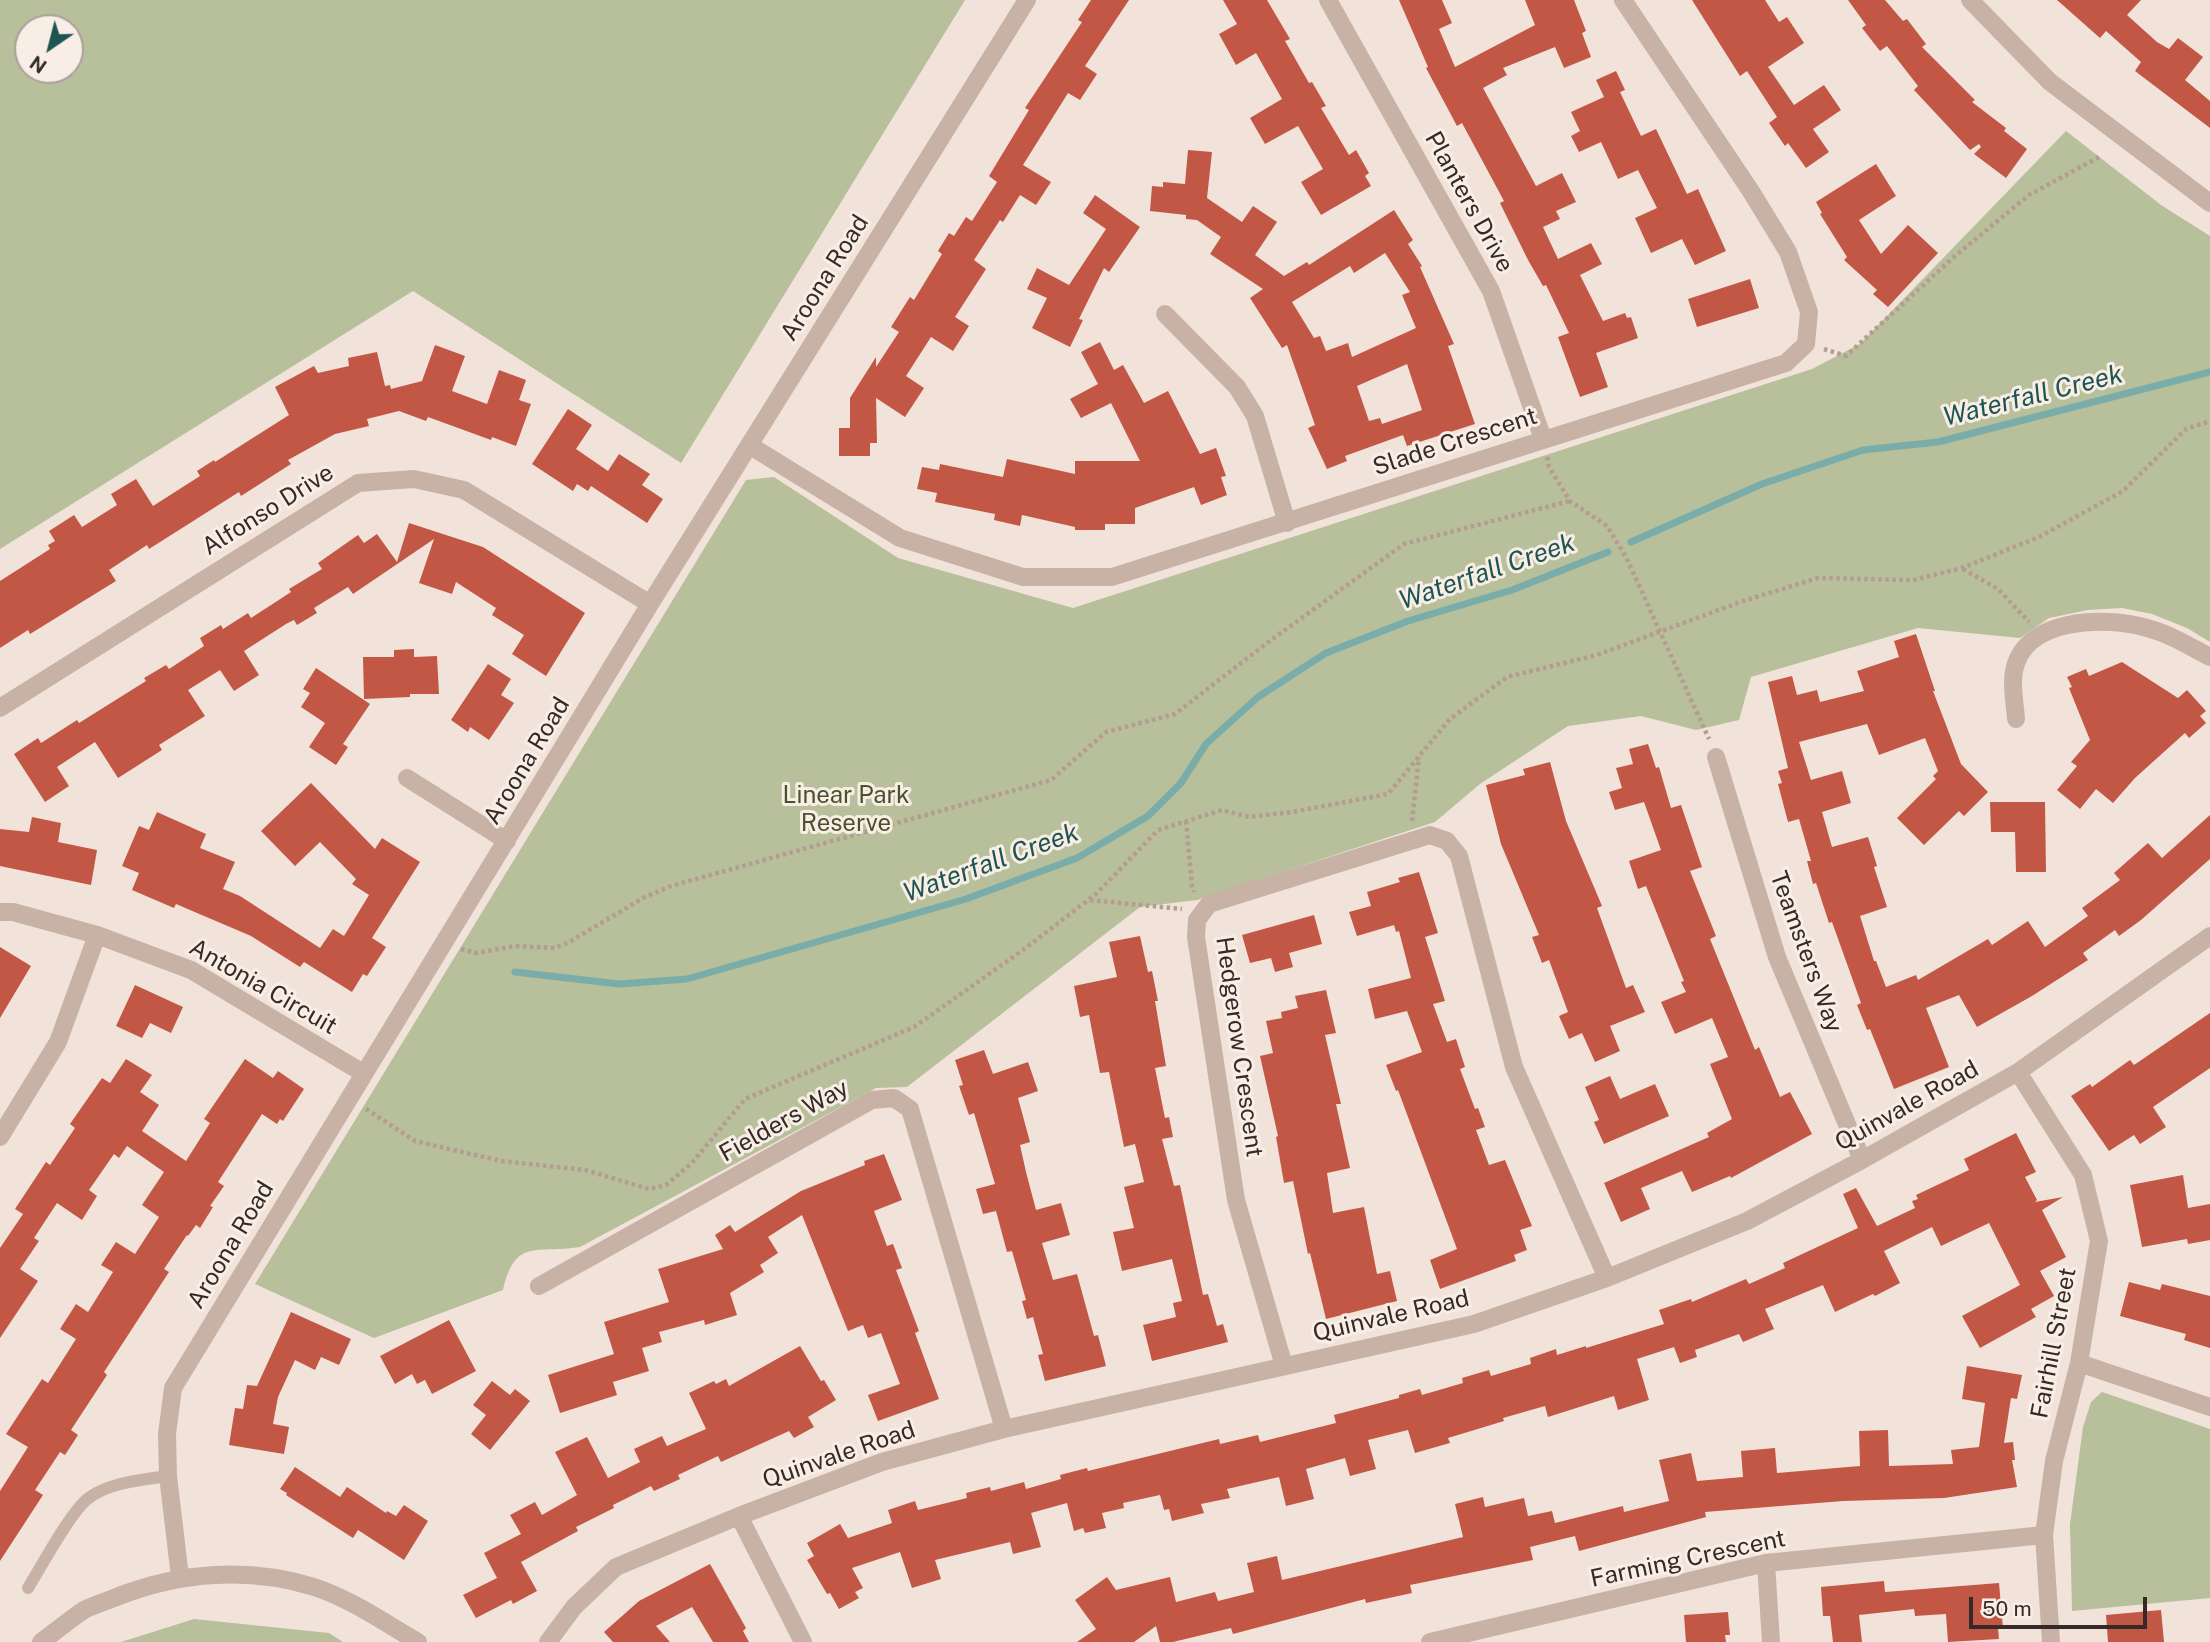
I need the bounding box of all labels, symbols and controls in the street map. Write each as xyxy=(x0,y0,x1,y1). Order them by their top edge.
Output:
north arrow xyxy=(14,14,84,84)
text: N xyxy=(26,51,51,78)
street label: Planters Drive xyxy=(1419,127,1519,277)
street label: Aroona Road xyxy=(775,210,875,346)
water label: Waterfall Creek xyxy=(1940,359,2126,433)
street label: Slade Crescent xyxy=(1369,402,1541,482)
street label: Alfonso Drive xyxy=(197,458,339,562)
water label: Waterfall Creek xyxy=(1395,527,1579,617)
street label: Aroona Road xyxy=(478,692,576,830)
park label: Linear Park Reserve xyxy=(783,782,909,838)
water label: Waterfall Creek xyxy=(899,817,1083,909)
street label: Teamsters Way xyxy=(1764,868,1848,1036)
street label: Antonia Circuit xyxy=(184,933,342,1041)
street label: Hedgerow Crescent xyxy=(1209,935,1269,1159)
street label: Quinvale Road xyxy=(1830,1055,1984,1157)
street label: Fielders Way xyxy=(714,1074,854,1168)
street label: Aroona Road xyxy=(182,1176,280,1314)
street label: Fairhill Street xyxy=(2025,1265,2083,1421)
street label: Quinvale Road xyxy=(1310,1284,1472,1348)
street label: Quinvale Road xyxy=(759,1415,919,1495)
street label: Farming Crescent xyxy=(1588,1524,1788,1594)
scale bar xyxy=(1972,1582,2150,1626)
text: 50 m xyxy=(1982,1596,2032,1621)

